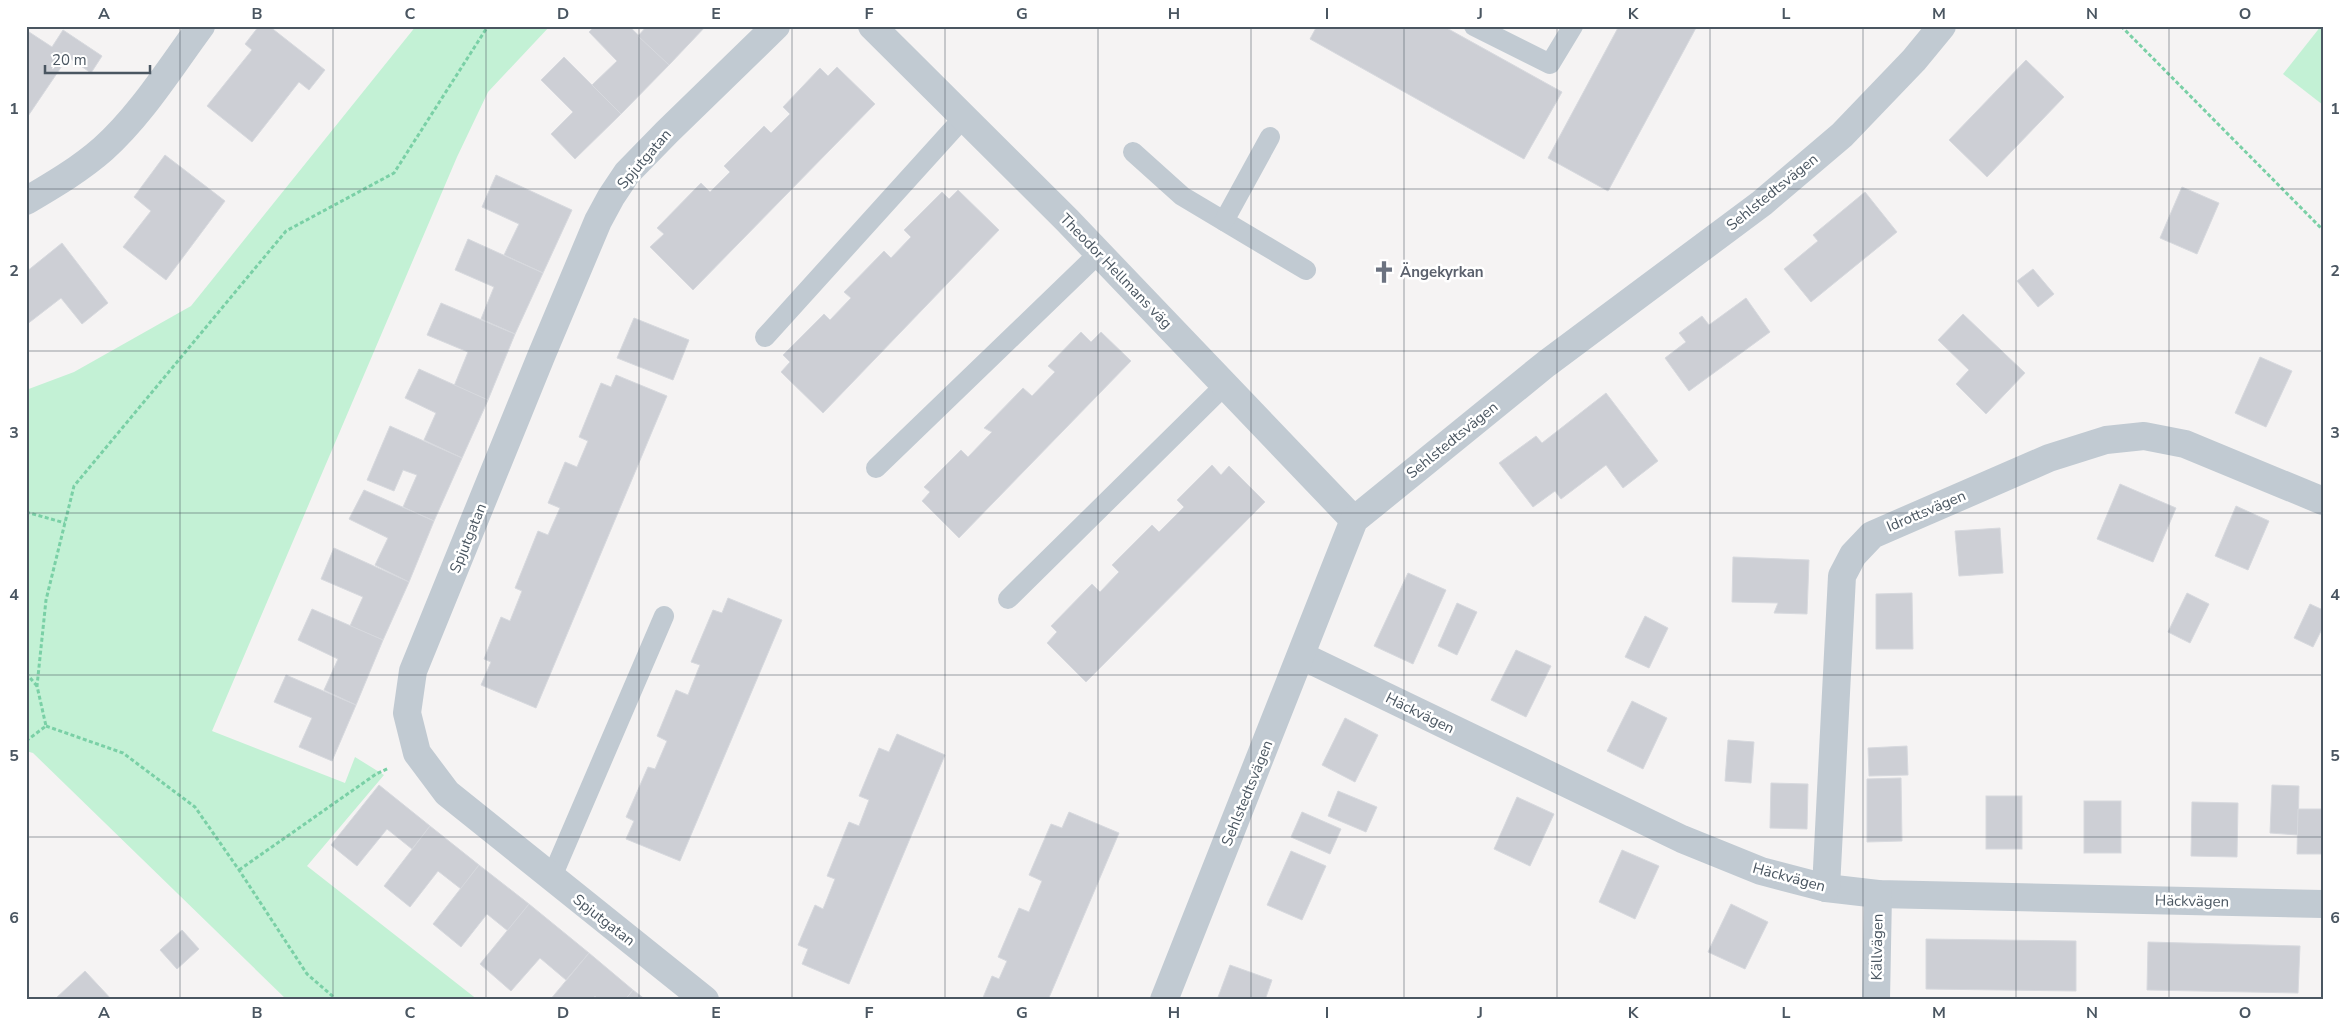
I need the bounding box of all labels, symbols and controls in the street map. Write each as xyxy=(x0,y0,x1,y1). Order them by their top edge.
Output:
text: A xyxy=(98,3,110,25)
text: B xyxy=(251,3,263,25)
text: C xyxy=(405,3,416,25)
text: D xyxy=(557,3,569,25)
text: E xyxy=(711,3,721,25)
text: F xyxy=(865,3,874,25)
text: G xyxy=(1016,3,1028,25)
text: H xyxy=(1168,3,1180,25)
text: I xyxy=(1325,3,1329,25)
text: J xyxy=(1476,3,1483,25)
text: K xyxy=(1628,3,1640,25)
text: L xyxy=(1782,3,1791,25)
text: M xyxy=(1932,3,1946,25)
text: N xyxy=(2086,3,2098,25)
text: O xyxy=(2239,3,2251,25)
scale bar xyxy=(45,42,150,74)
text: 20 m xyxy=(52,50,87,70)
text: 1 xyxy=(9,98,19,120)
text: 1 xyxy=(2330,98,2340,120)
street label: Spjutgatan xyxy=(612,125,676,193)
street label: Sehlstedtsvägen xyxy=(1722,149,1822,235)
street label: Theodor Hellmans väg xyxy=(1056,209,1176,333)
church icon: Ängekyrkan xyxy=(1371,259,1397,285)
text: 2 xyxy=(9,260,19,282)
text: 2 xyxy=(2330,260,2340,282)
place label: Ängekyrkan xyxy=(1400,262,1484,282)
street label: Sehlstedtsvägen xyxy=(1402,397,1502,483)
text: 3 xyxy=(9,422,19,444)
text: 3 xyxy=(2330,422,2340,444)
street label: Idrottsvägen xyxy=(1883,485,1969,537)
street label: Spjutgatan xyxy=(445,500,491,576)
text: 4 xyxy=(9,584,19,606)
text: 4 xyxy=(2330,584,2340,606)
street label: Häckvägen xyxy=(1382,688,1458,738)
street label: Sehlstedtsvägen xyxy=(1217,737,1277,849)
text: 5 xyxy=(9,745,19,767)
text: 5 xyxy=(2330,745,2340,767)
street label: Häckvägen xyxy=(1750,858,1828,896)
street label: Spjutgatan xyxy=(569,889,639,951)
street label: Häckvägen xyxy=(2155,890,2229,912)
text: 6 xyxy=(9,907,19,929)
text: 6 xyxy=(2330,907,2340,929)
street label: Källvägen xyxy=(1866,913,1888,981)
text: A xyxy=(98,1002,110,1024)
text: B xyxy=(251,1002,263,1024)
text: C xyxy=(405,1002,416,1024)
text: D xyxy=(557,1002,569,1024)
text: E xyxy=(711,1002,721,1024)
text: F xyxy=(865,1002,874,1024)
text: G xyxy=(1016,1002,1028,1024)
text: H xyxy=(1168,1002,1180,1024)
text: I xyxy=(1325,1002,1329,1024)
text: J xyxy=(1476,1002,1483,1024)
text: K xyxy=(1628,1002,1640,1024)
text: L xyxy=(1782,1002,1791,1024)
text: M xyxy=(1932,1002,1946,1024)
text: N xyxy=(2086,1002,2098,1024)
text: O xyxy=(2239,1002,2251,1024)

